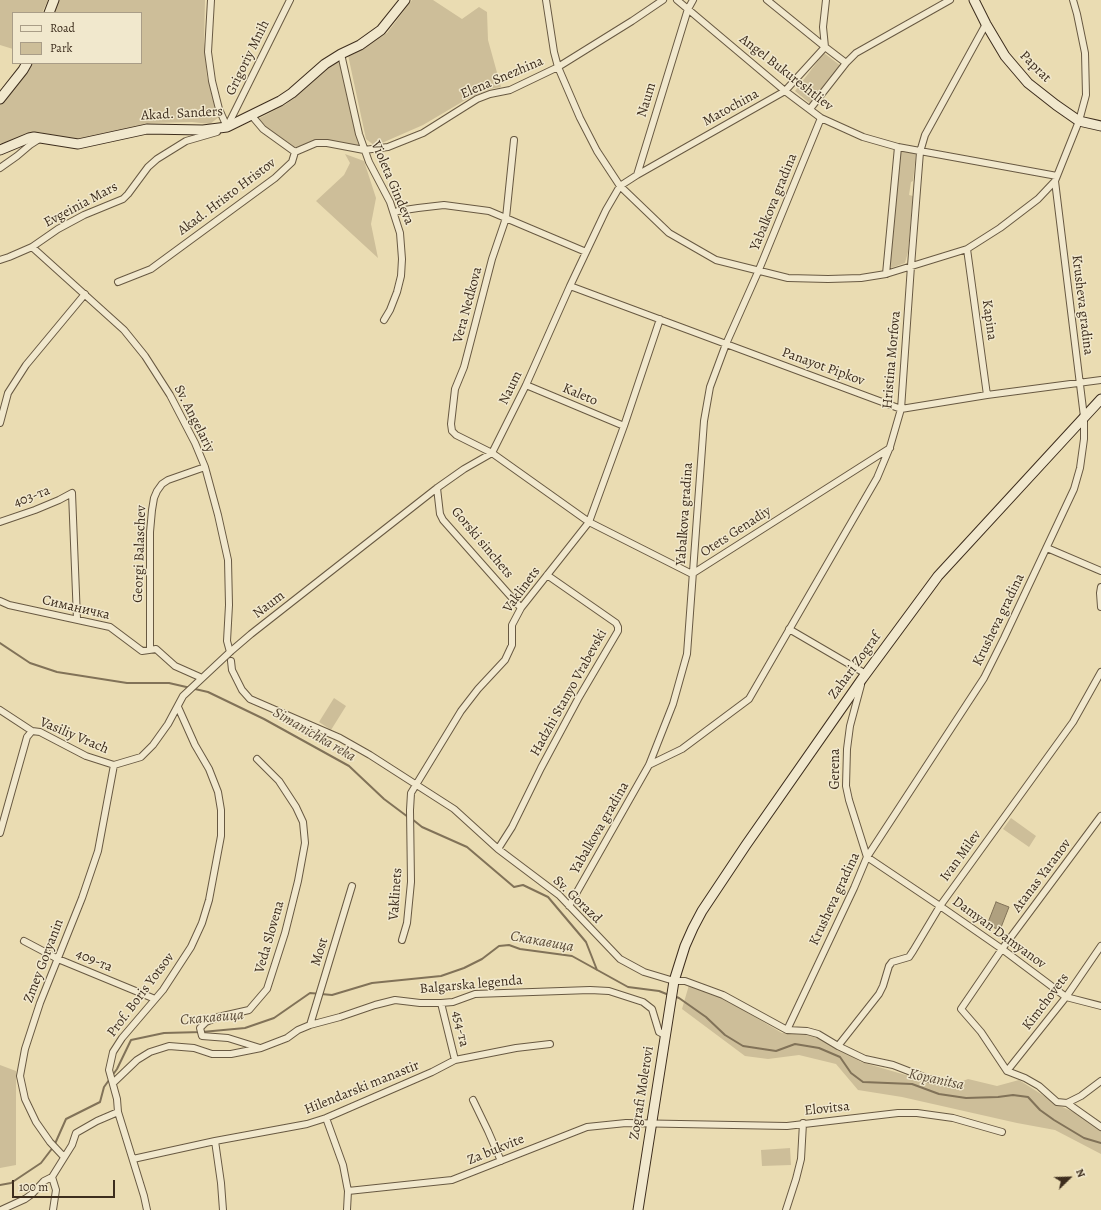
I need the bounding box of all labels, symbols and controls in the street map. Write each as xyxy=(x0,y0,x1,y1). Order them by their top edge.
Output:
legend xyxy=(12,12,142,64)
street label: Grigoriy Mnih xyxy=(223,18,273,98)
text: Road xyxy=(50,20,75,36)
street label: Angel Bukureshtliev xyxy=(736,31,836,115)
text: Park xyxy=(50,40,73,56)
street label: Paprat xyxy=(1016,48,1054,86)
street label: Elena Snezhina xyxy=(458,53,546,103)
street label: Naum xyxy=(634,81,660,119)
street label: Matochina xyxy=(700,86,762,130)
street label: Akad. Sanders xyxy=(141,103,223,125)
street label: Violeta Gindeva xyxy=(367,139,417,227)
street label: Yabalkova gradina xyxy=(747,151,801,253)
street label: Akad. Hristo Hristov xyxy=(175,155,279,239)
street label: Evgeinia Mars xyxy=(41,179,121,231)
street label: Krusheva gradina xyxy=(1068,254,1096,356)
street label: Vera Nedkova xyxy=(450,265,486,345)
street label: Kapina xyxy=(978,299,1000,341)
street label: Hristina Morfova xyxy=(879,310,905,410)
street label: Panayot Pipkov xyxy=(779,344,867,390)
street label: Naum xyxy=(496,368,526,408)
street label: Kaleto xyxy=(560,380,600,410)
street label: Sv. Angelariy xyxy=(170,382,218,456)
street label: Yabalkova gradina xyxy=(673,462,697,566)
street label: 403-та xyxy=(11,482,53,512)
street label: Otets Genadiy xyxy=(698,503,774,561)
street label: Gorski sinchets xyxy=(447,504,517,582)
street label: Georgi Balaschev xyxy=(130,505,150,603)
street label: Vaklinets xyxy=(500,564,544,616)
street label: Krusheva gradina xyxy=(969,571,1029,669)
street label: Naum xyxy=(250,588,288,622)
street label: Симаничка xyxy=(40,592,112,624)
street label: Hadzhi Stanyo Vrabevski xyxy=(527,627,611,759)
street label: Zahari Zograf xyxy=(825,629,885,703)
water label: Simanichka reka xyxy=(269,704,359,766)
street label: Vasiliy Vrach xyxy=(37,714,111,758)
street label: Gerena xyxy=(828,748,844,790)
street label: Yabalkova gradina xyxy=(567,779,633,877)
street label: Ivan Milev xyxy=(937,827,985,885)
street label: Atanas Yaranov xyxy=(1009,836,1075,916)
street label: Krusheva gradina xyxy=(806,850,864,948)
street label: Vaklinets xyxy=(386,867,406,921)
street label: Sv. Gorazd xyxy=(549,873,605,927)
street label: Damyan Damyanov xyxy=(949,893,1049,973)
street label: Veda Slovena xyxy=(252,899,288,975)
street label: Zmey Goryanin xyxy=(20,917,68,1005)
water label: Скакавица xyxy=(509,928,575,956)
street label: Most xyxy=(308,936,332,968)
street label: 409-та xyxy=(73,946,115,976)
street label: Prof. Boris Yotsov xyxy=(104,950,178,1040)
street label: Kimchovets xyxy=(1019,970,1073,1034)
street label: Balgarska legenda xyxy=(419,972,523,998)
water label: Скакавица xyxy=(179,1006,245,1030)
street label: 454-та xyxy=(448,1009,472,1049)
street label: Zografi Molerovi xyxy=(626,1045,658,1141)
street label: Hilendarski manastir xyxy=(302,1057,422,1119)
water label: Kopanitsa xyxy=(907,1065,965,1095)
street label: Elovitsa xyxy=(804,1098,850,1120)
street label: Za bukvite xyxy=(465,1131,527,1169)
north arrow xyxy=(1049,1158,1089,1198)
text: N xyxy=(1072,1166,1089,1180)
scale bar xyxy=(14,1172,117,1198)
text: 100 m xyxy=(19,1179,48,1195)

